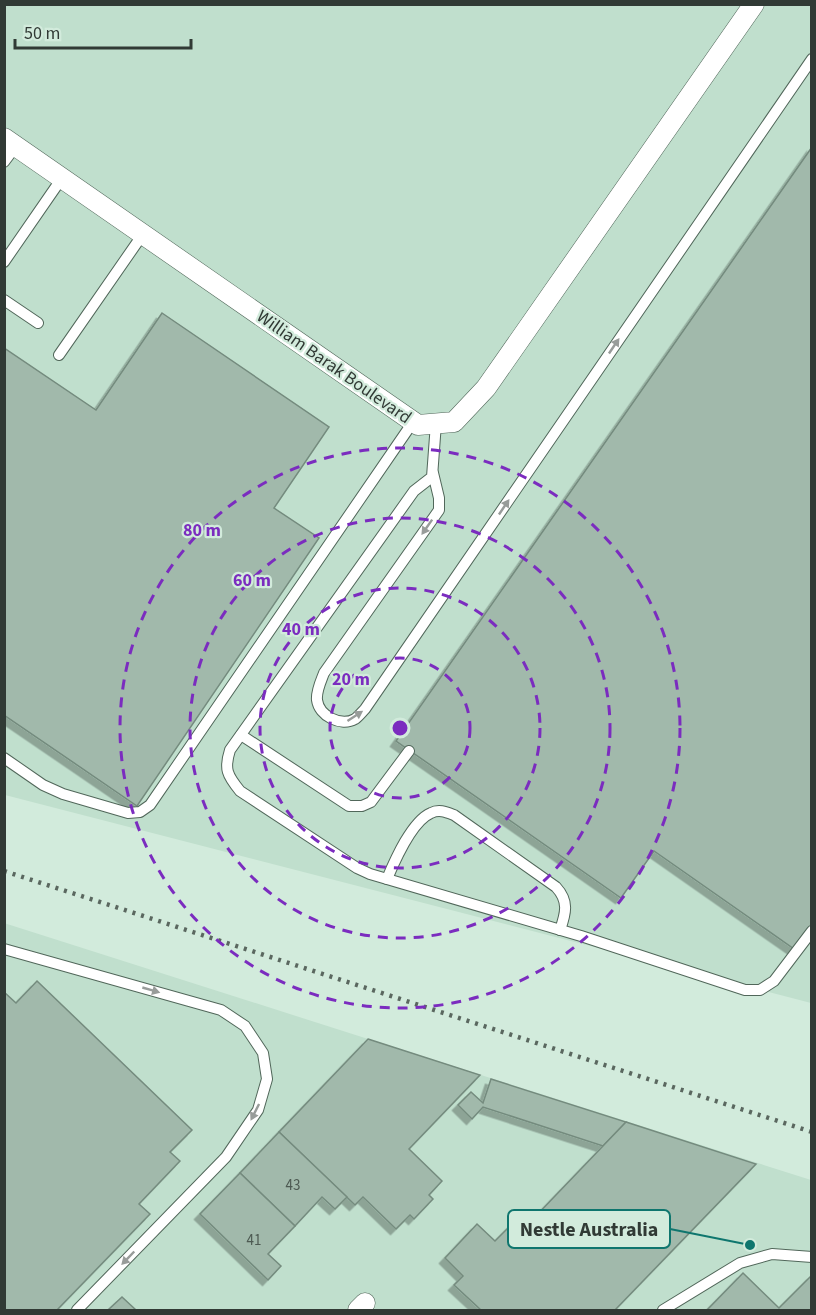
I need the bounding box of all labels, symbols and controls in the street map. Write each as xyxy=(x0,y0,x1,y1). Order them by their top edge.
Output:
scale bar xyxy=(15,12,190,50)
text: 50 m xyxy=(24,21,60,46)
street label: William Barak Boulevard xyxy=(252,304,416,430)
one-way arrow xyxy=(608,338,619,354)
one-way arrow xyxy=(498,499,510,515)
text: 80 m xyxy=(183,518,221,543)
one-way arrow xyxy=(422,519,434,534)
text: 60 m xyxy=(233,568,271,593)
text: 40 m xyxy=(282,617,320,642)
text: 20 m xyxy=(332,667,370,692)
one-way arrow xyxy=(346,710,362,722)
centre of rings xyxy=(390,718,410,738)
one-way arrow xyxy=(142,986,160,996)
one-way arrow xyxy=(250,1103,260,1120)
house number: 43 xyxy=(286,1175,300,1196)
callout: Nestle Australia xyxy=(508,1210,670,1248)
text: Nestle Australia xyxy=(520,1216,658,1244)
house number: 41 xyxy=(247,1230,261,1251)
one-way arrow xyxy=(121,1251,135,1266)

